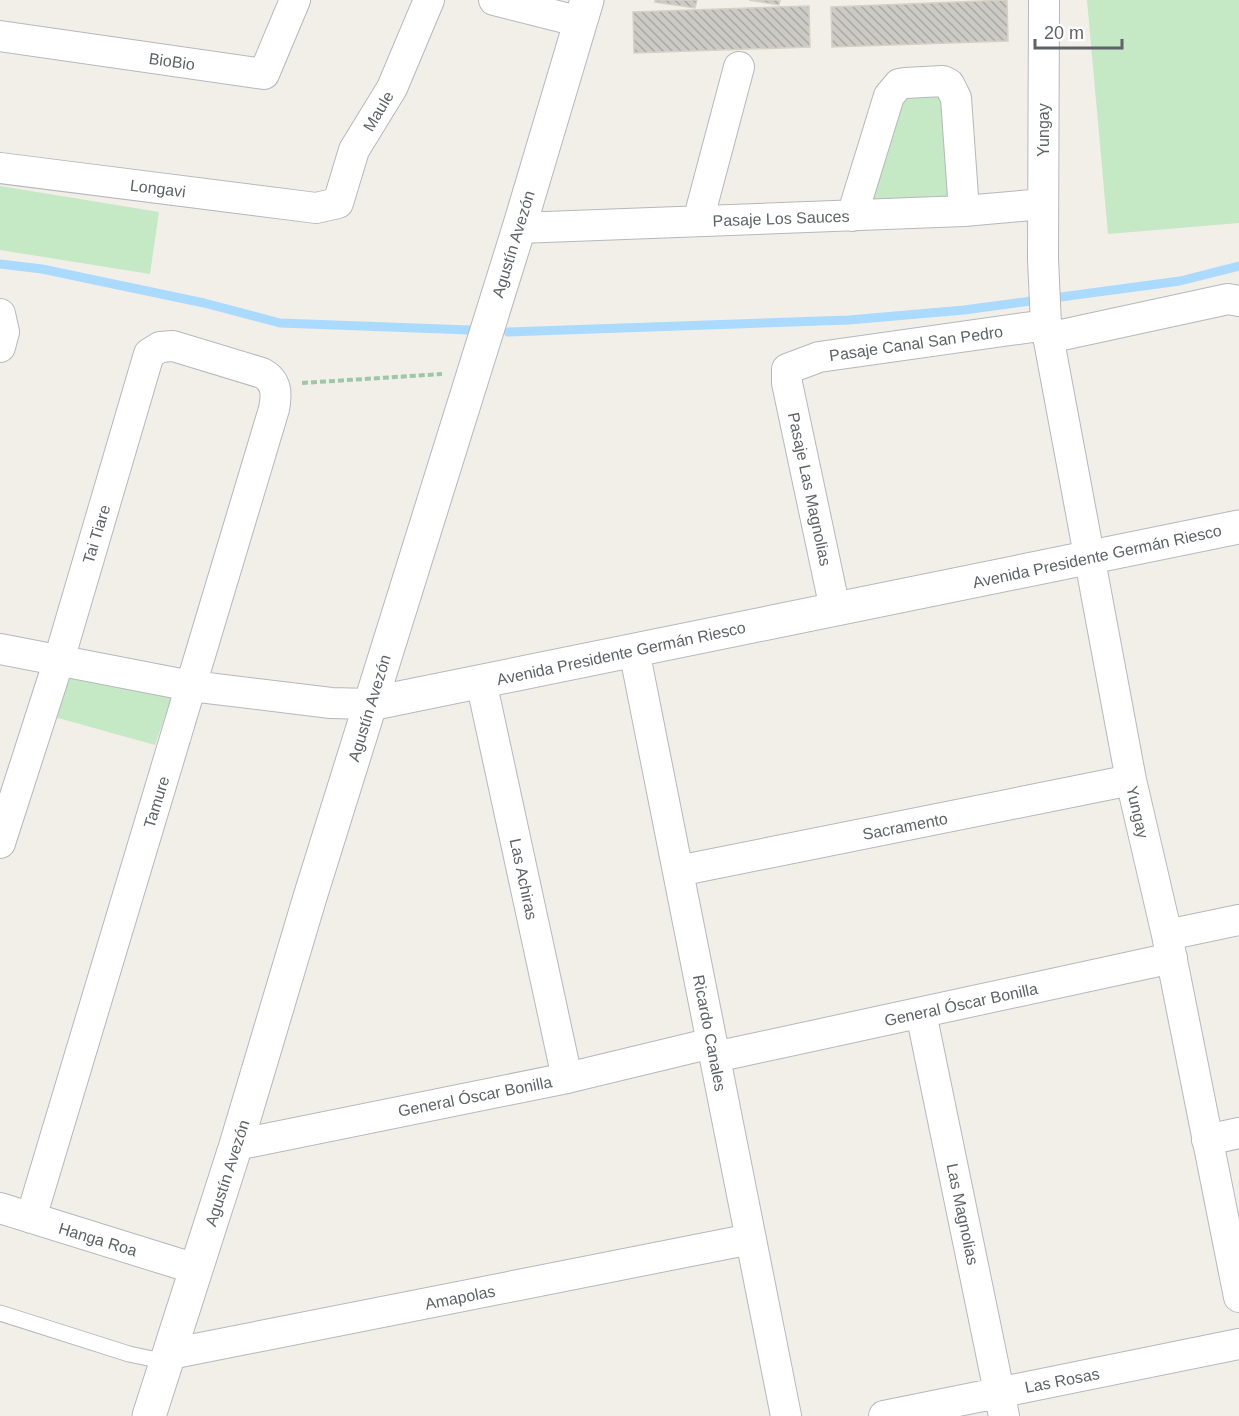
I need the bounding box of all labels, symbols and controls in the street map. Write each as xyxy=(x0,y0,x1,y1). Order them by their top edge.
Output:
scale bar xyxy=(1035,12,1122,50)
text: 20 m xyxy=(1044,23,1084,43)
street label: BioBio xyxy=(148,50,196,73)
street label: Maule xyxy=(360,88,397,134)
street label: Yungay xyxy=(1035,103,1052,157)
street label: Longavi xyxy=(129,177,187,200)
street label: Agustín Avezón xyxy=(489,189,538,300)
street label: Pasaje Los Sauces xyxy=(712,208,850,229)
street label: Pasaje Canal San Pedro xyxy=(828,323,1004,364)
street label: Pasaje Las Magnolias xyxy=(785,411,834,567)
street label: Tai Tiare xyxy=(80,503,113,566)
street label: Avenida Presidente Germán Riesco xyxy=(971,522,1223,591)
street label: Avenida Presidente Germán Riesco xyxy=(495,619,747,688)
street label: Agustín Avezón xyxy=(345,653,394,764)
street label: Tamure xyxy=(141,774,172,830)
street label: Yungay xyxy=(1123,784,1152,840)
street label: Sacramento xyxy=(861,810,949,843)
street label: Las Achiras xyxy=(507,837,540,921)
street label: Ricardo Canales xyxy=(690,973,729,1093)
street label: General Óscar Bonilla xyxy=(883,979,1040,1029)
street label: General Óscar Bonilla xyxy=(396,1072,554,1120)
street label: Agustín Avezón xyxy=(202,1118,253,1229)
street label: Las Magnolias xyxy=(943,1162,982,1266)
street label: Hanga Roa xyxy=(57,1220,139,1259)
street label: Amapolas xyxy=(424,1282,497,1313)
street label: Las Rosas xyxy=(1023,1365,1101,1396)

